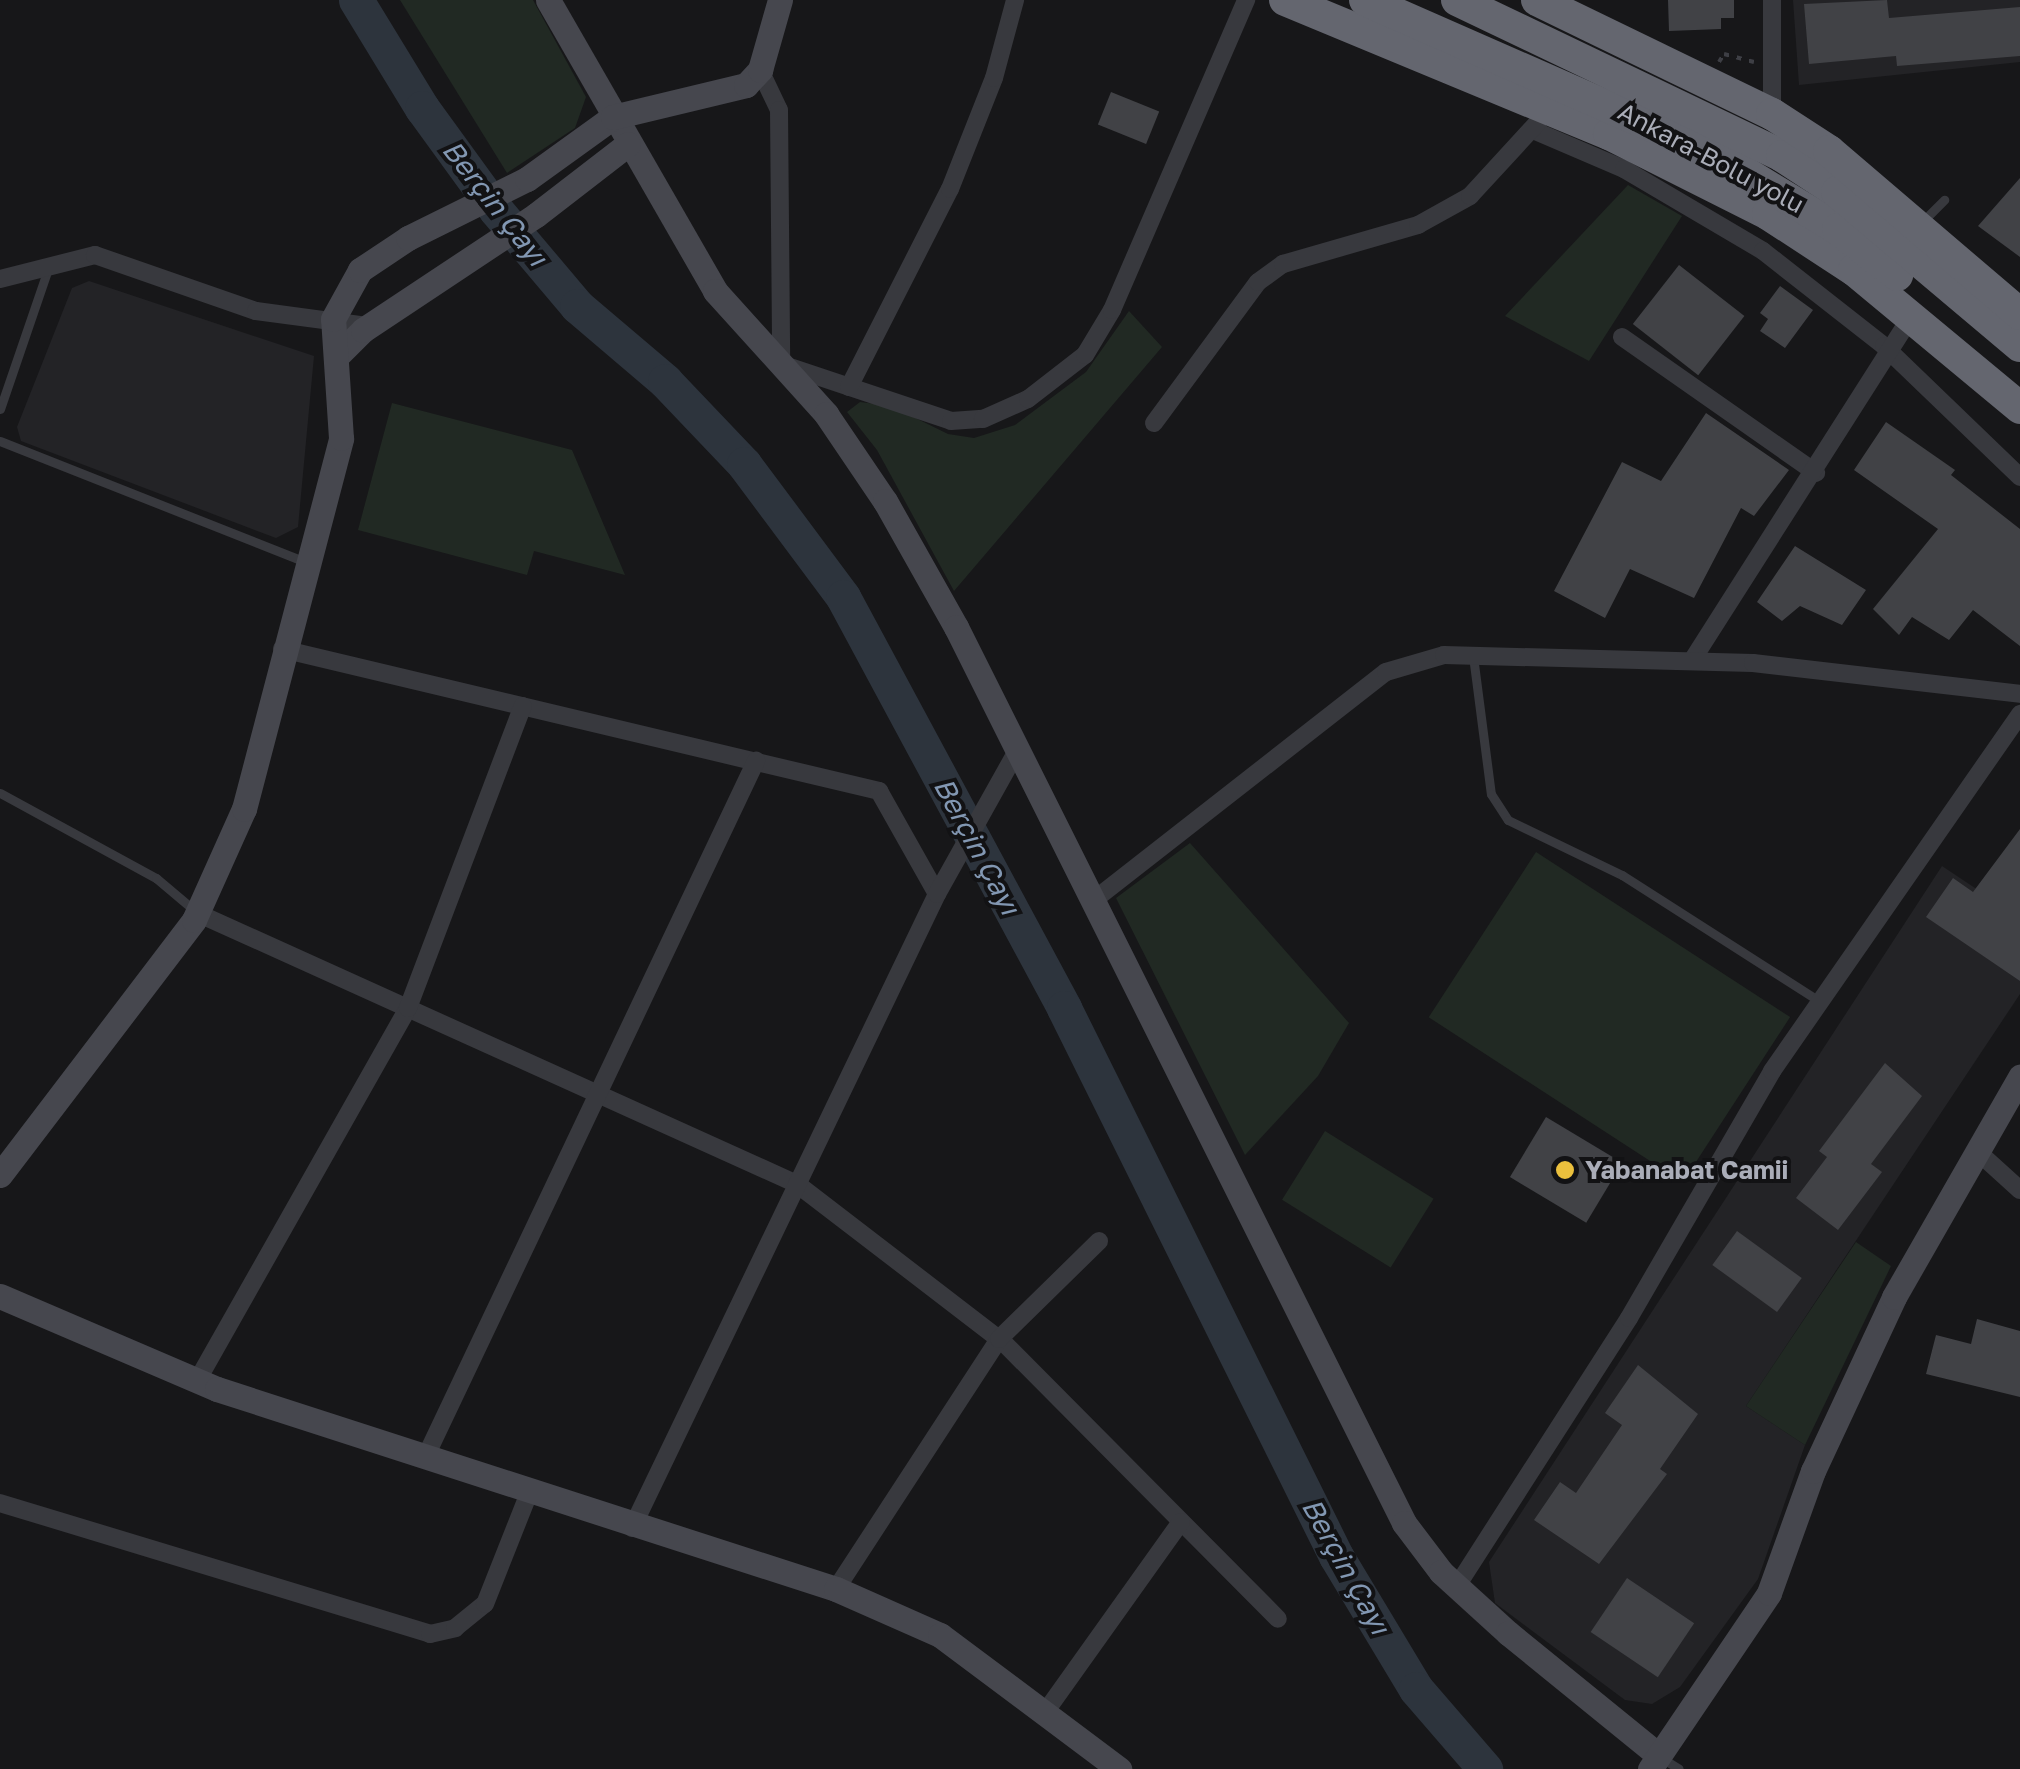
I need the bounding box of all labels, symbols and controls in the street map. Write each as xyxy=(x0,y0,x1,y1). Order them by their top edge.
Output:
street label: Ankara-Bolu yolu xyxy=(1613,96,1809,220)
water label: Berçin Çayı xyxy=(436,134,554,272)
water label: Berçin Çayı xyxy=(927,772,1027,920)
place label: Yabanabat Camii xyxy=(1585,1155,1788,1185)
marker: Yabanabat Camii xyxy=(1554,1159,1576,1181)
water label: Berçin Çayı xyxy=(1295,1492,1397,1640)

